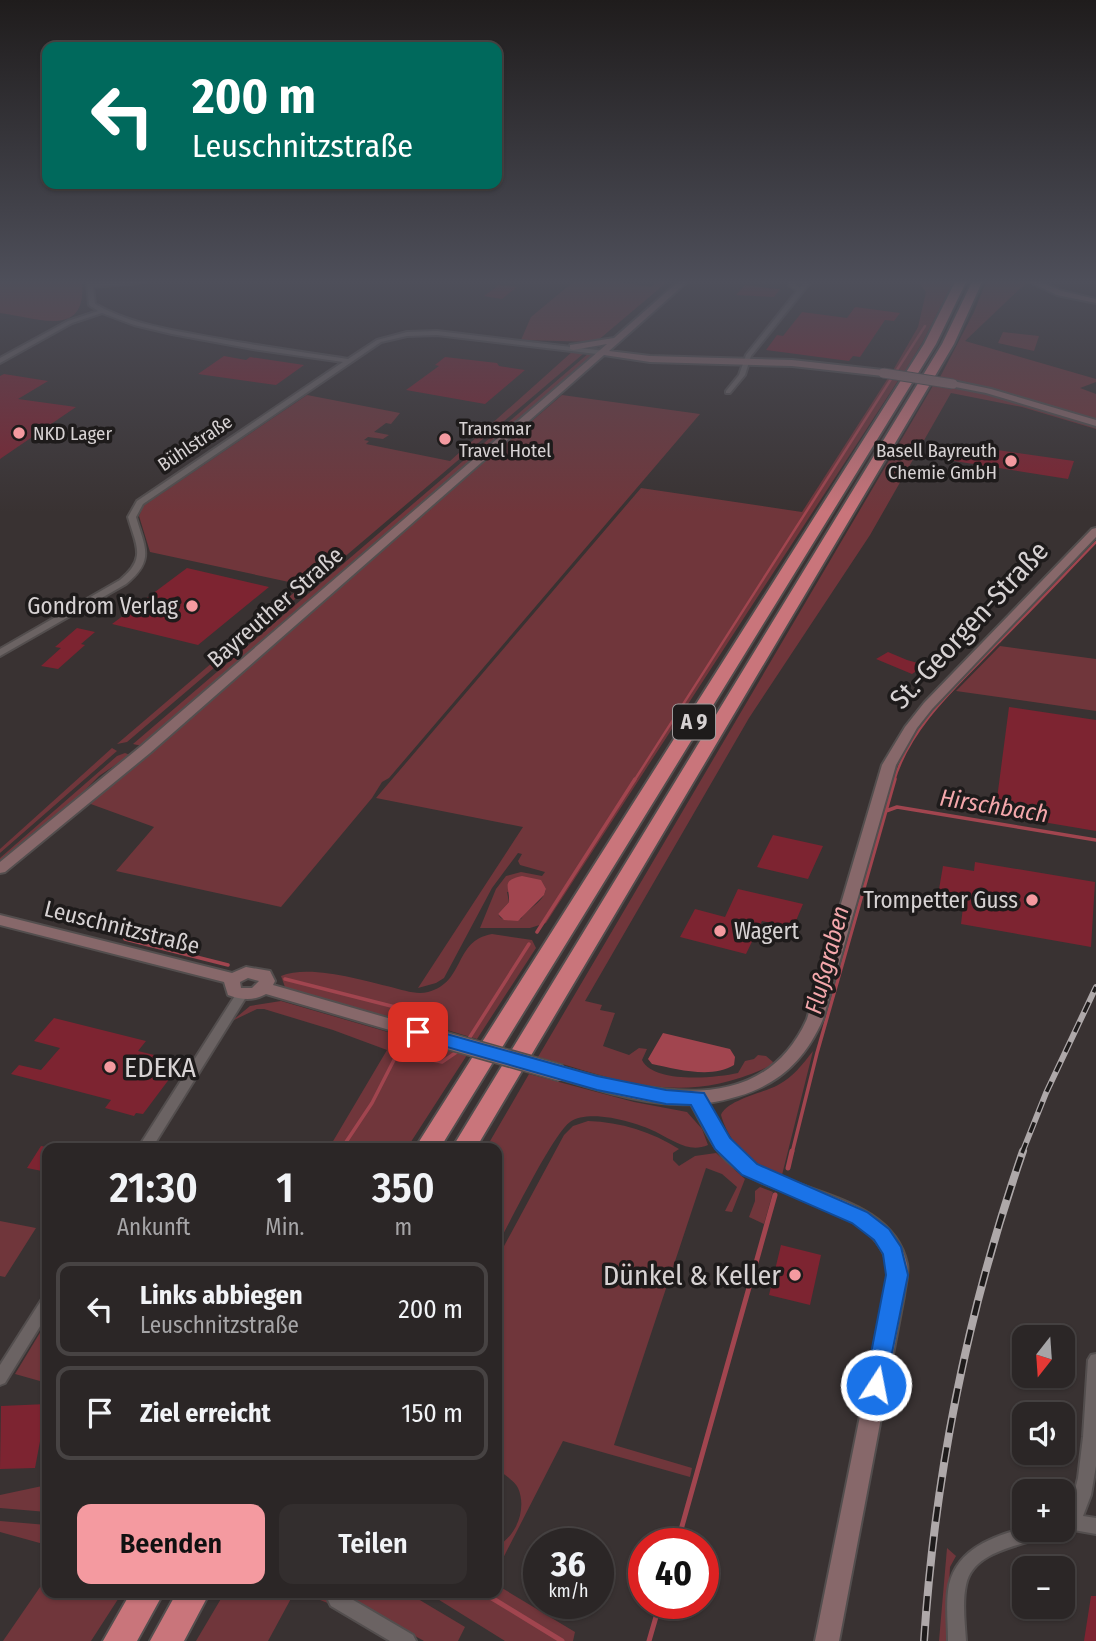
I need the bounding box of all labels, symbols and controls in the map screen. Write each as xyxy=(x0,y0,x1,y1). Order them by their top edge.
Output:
text: 200 m xyxy=(192,67,316,126)
icon: left xyxy=(77,70,168,161)
text: Leuschnitzstraße xyxy=(192,127,413,165)
street label: Bühlstraße xyxy=(154,410,236,476)
place label: Transmar Travel Hotel xyxy=(459,417,551,462)
place label: NKD Lager xyxy=(33,422,113,445)
marker: NKD Lager xyxy=(11,425,27,441)
marker: Transmar Travel Hotel xyxy=(437,431,453,447)
place label: Basell Bayreuth Chemie GmbH xyxy=(876,439,997,484)
marker: Basell Bayreuth Chemie GmbH xyxy=(1003,453,1019,469)
street label: St.-Georgen-Straße xyxy=(883,534,1055,716)
street label: Bayreuther Straße xyxy=(202,541,348,673)
place label: Gondrom Verlag xyxy=(27,592,178,620)
marker: Gondrom Verlag xyxy=(184,598,200,614)
road number: A 9 xyxy=(673,704,715,740)
water label: Hirschbach xyxy=(938,784,1050,828)
place label: Trompetter Guss xyxy=(863,886,1018,914)
marker: Trompetter Guss xyxy=(1024,892,1040,908)
street label: Leuschnitzstraße xyxy=(42,894,202,960)
water label: Flußgraben xyxy=(799,903,855,1017)
place label: Wagert xyxy=(734,917,799,945)
marker: Wagert xyxy=(712,923,728,939)
pin xyxy=(388,1002,448,1062)
icon: arrive xyxy=(399,1013,437,1051)
place label: EDEKA xyxy=(124,1051,196,1084)
marker: EDEKA xyxy=(102,1059,118,1075)
text: 21:30 xyxy=(109,1163,198,1213)
text: 1 xyxy=(276,1163,294,1213)
text: 350 xyxy=(372,1163,435,1213)
text: Ankunft xyxy=(117,1213,190,1241)
text: Min. xyxy=(265,1213,304,1241)
text: m xyxy=(394,1213,412,1241)
place label: Dünkel & Keller xyxy=(603,1259,781,1292)
marker: Dünkel & Keller xyxy=(787,1267,803,1283)
text: Links abbiegen xyxy=(140,1280,303,1311)
icon: left xyxy=(81,1290,119,1328)
text: 200 m xyxy=(398,1294,463,1325)
text: Leuschnitzstraße xyxy=(140,1311,299,1339)
north arrow xyxy=(1012,1325,1074,1388)
map controls xyxy=(1012,1325,1075,1619)
position arrow xyxy=(839,1348,913,1422)
icon: arrive xyxy=(81,1394,119,1432)
text: Ziel erreicht xyxy=(140,1398,271,1429)
text: 150 m xyxy=(401,1398,463,1429)
button: sound xyxy=(1012,1402,1075,1465)
button: + xyxy=(1012,1479,1075,1542)
button: Beenden xyxy=(77,1504,265,1584)
button: Teilen xyxy=(279,1504,467,1584)
speed limit sign: 40 xyxy=(628,1528,719,1619)
text: 36 xyxy=(551,1543,586,1585)
button: − xyxy=(1012,1556,1075,1619)
text: km/h xyxy=(548,1580,589,1602)

